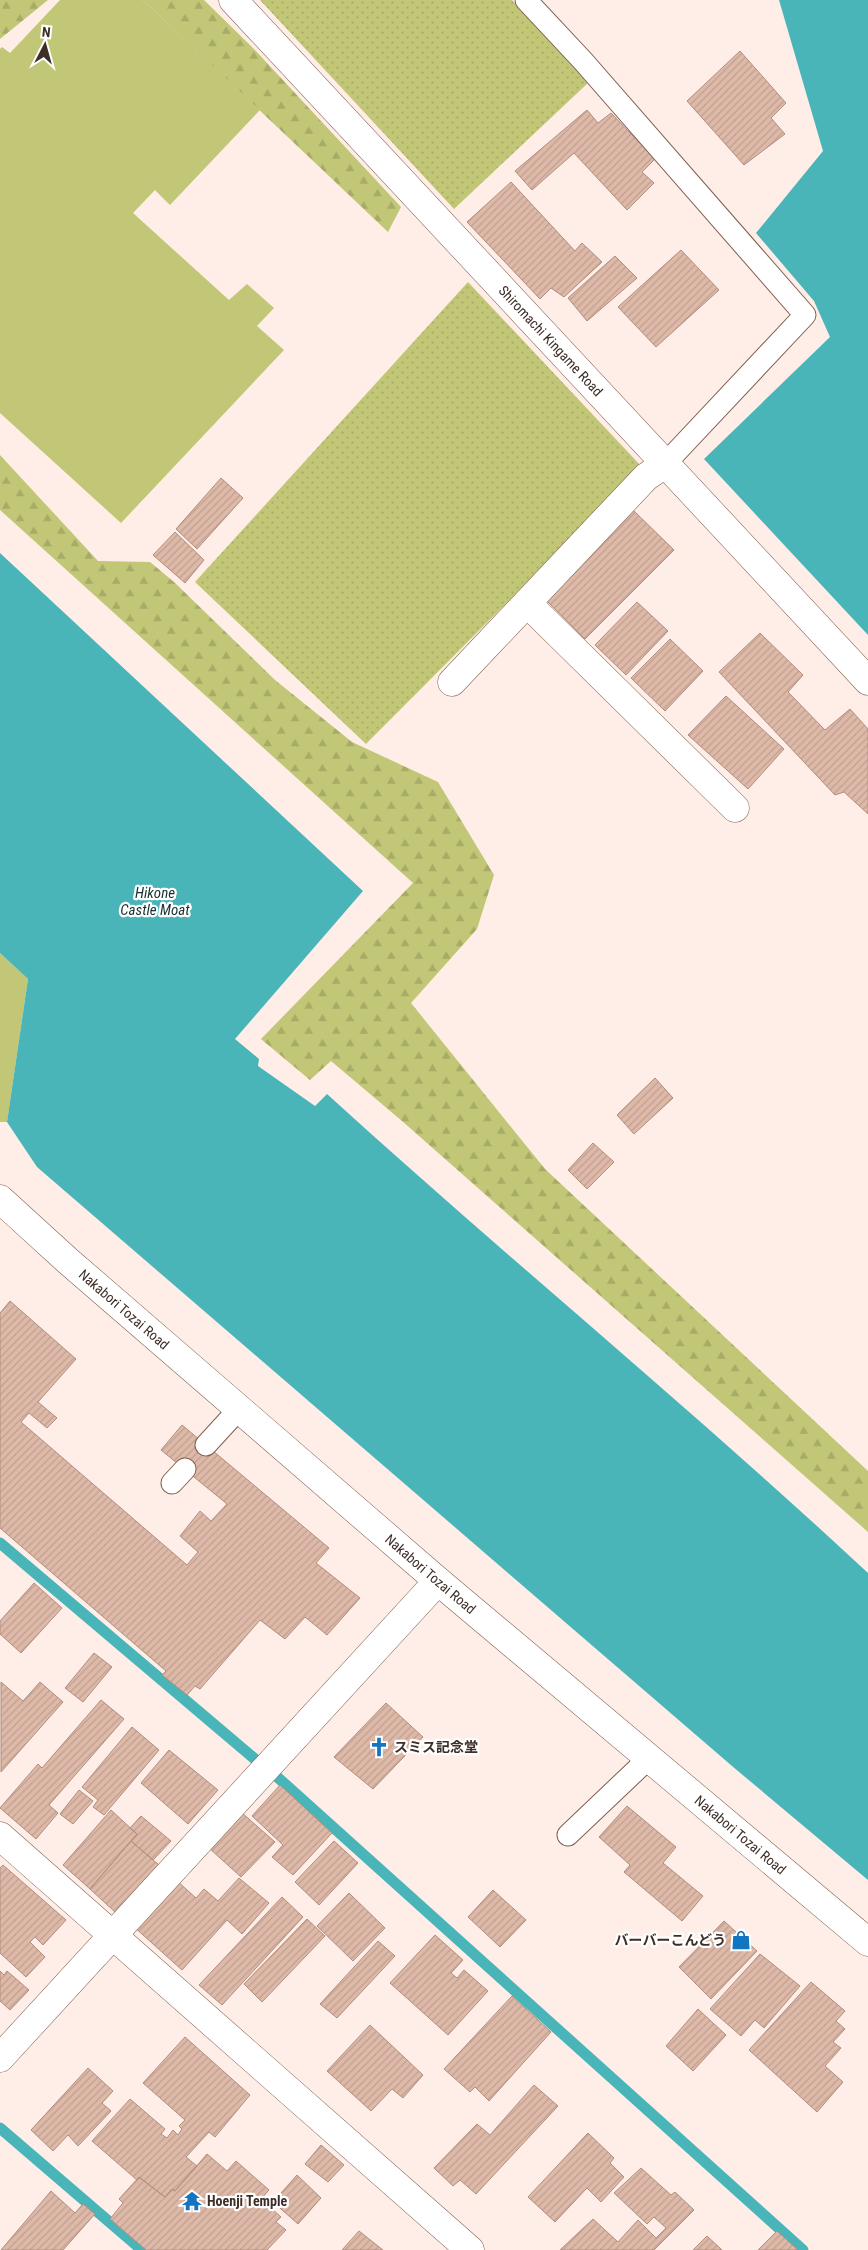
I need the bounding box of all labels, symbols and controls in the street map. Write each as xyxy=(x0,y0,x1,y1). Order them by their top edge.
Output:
north arrow xyxy=(20,20,70,70)
text: N xyxy=(41,24,51,40)
street label: Shiromachi Kingame Road xyxy=(495,282,606,399)
water label: Hikone Castle Moat xyxy=(120,884,190,919)
street label: Nakabori Tozai Road xyxy=(76,1266,172,1353)
street label: Nakabori Tozai Road xyxy=(382,1531,479,1617)
church icon: スミス記念堂 xyxy=(368,1736,390,1758)
place label: スミス記念堂 xyxy=(394,1739,478,1755)
street label: Nakabori Tozai Road xyxy=(692,1792,789,1878)
shop icon: バーバーこんどう xyxy=(730,1929,752,1951)
place label: バーバーこんどう xyxy=(615,1932,726,1948)
temple icon: Hoenji Temple xyxy=(181,2190,203,2212)
place label: Hoenji Temple xyxy=(207,2193,287,2209)

